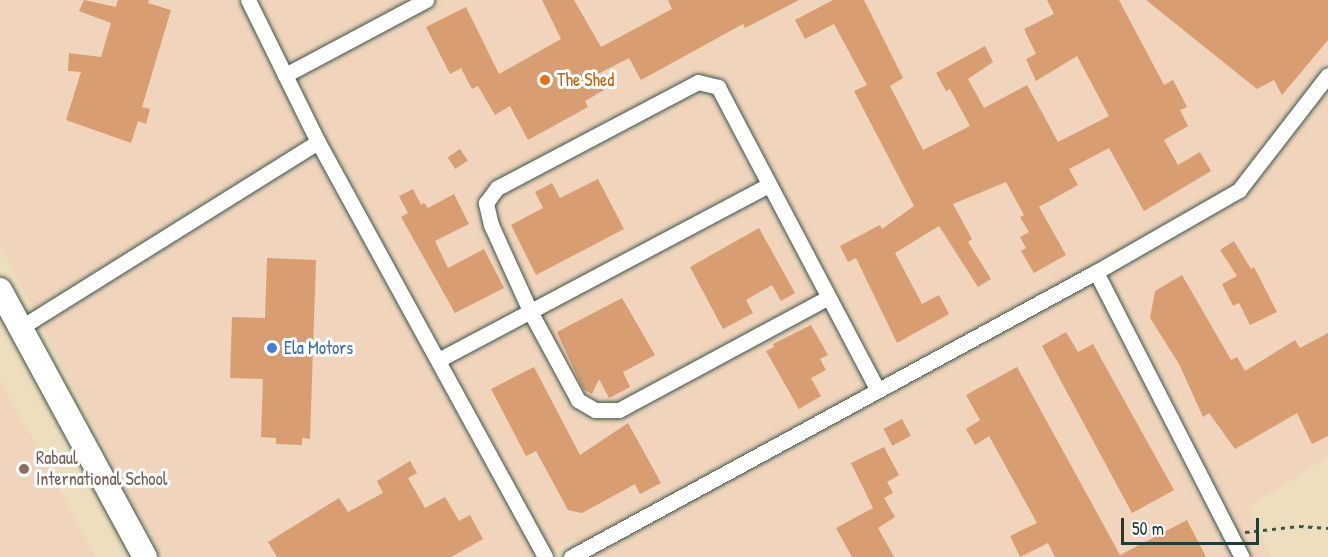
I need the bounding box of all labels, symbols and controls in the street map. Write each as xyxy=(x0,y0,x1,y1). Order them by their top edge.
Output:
place label: The Shed xyxy=(557,69,614,91)
marker: The Shed xyxy=(538,73,552,87)
place label: Ela Motors xyxy=(284,337,353,359)
marker: Ela Motors xyxy=(265,341,279,355)
place label: Rabaul International School xyxy=(36,448,168,490)
marker: Rabaul International School xyxy=(17,462,31,476)
scale bar xyxy=(1124,506,1262,544)
text: 50 m xyxy=(1132,516,1164,541)

